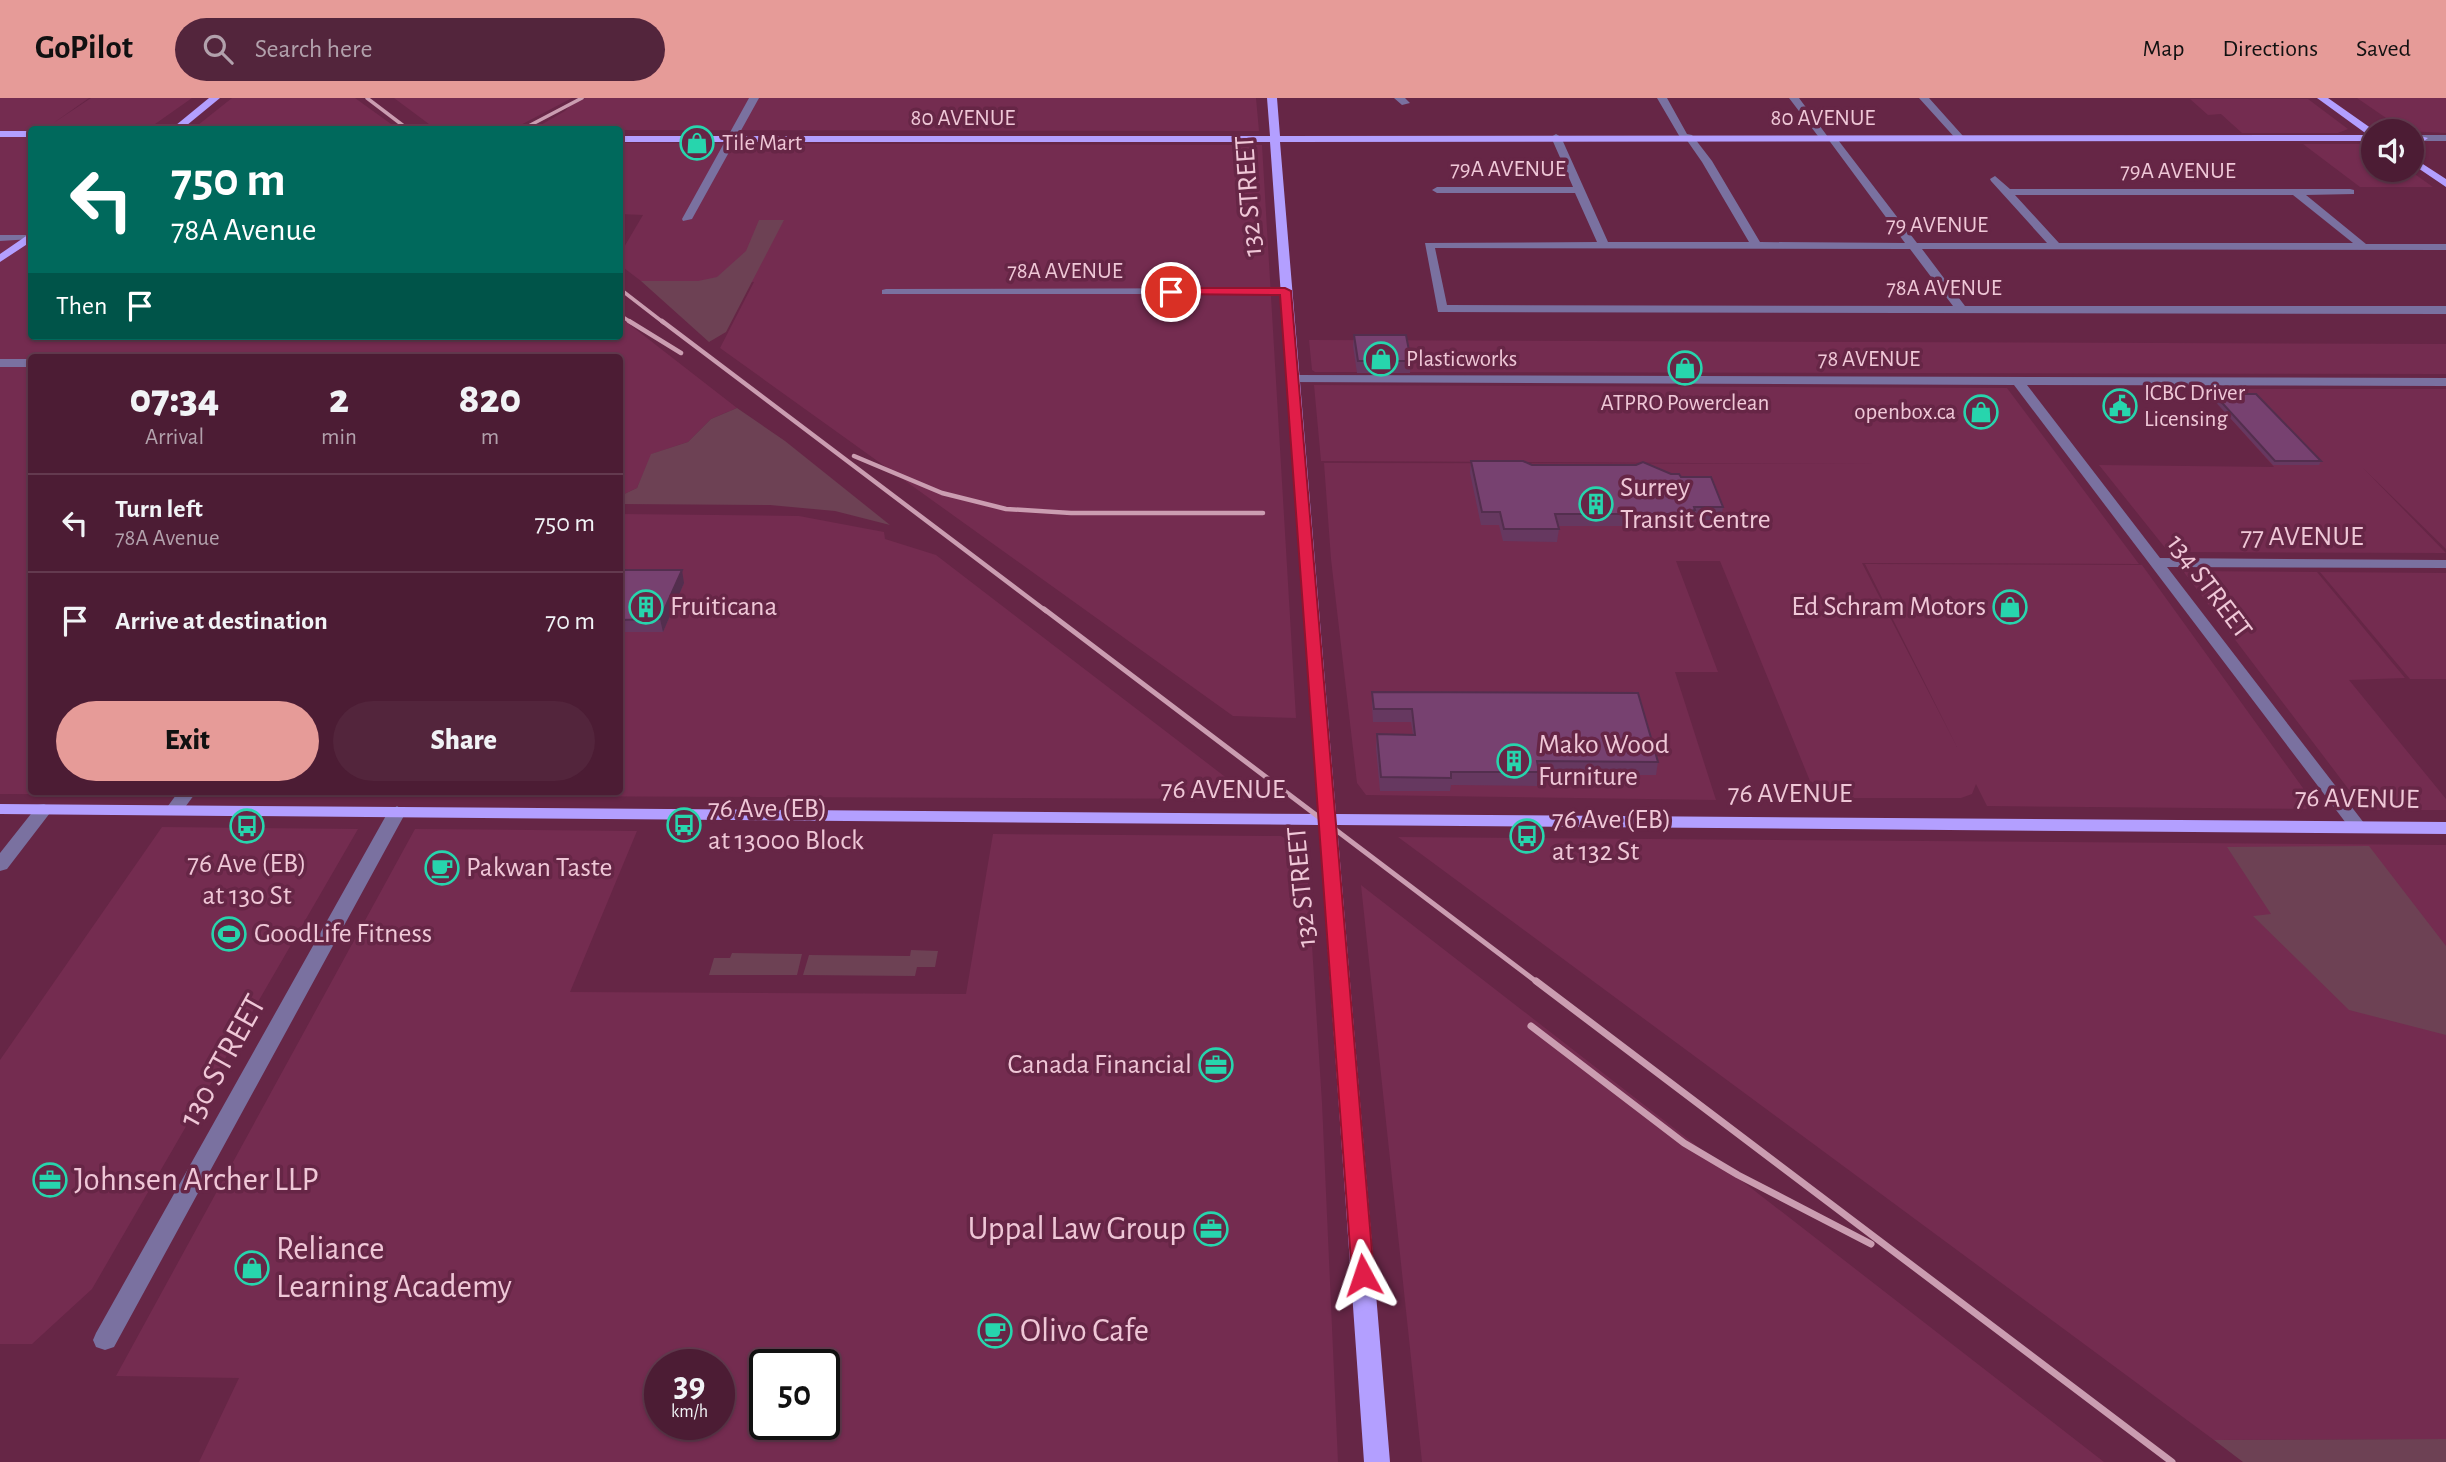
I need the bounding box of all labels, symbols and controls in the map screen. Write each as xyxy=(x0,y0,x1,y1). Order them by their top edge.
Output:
search box xyxy=(175,18,665,81)
icon: search xyxy=(199,30,237,68)
text: GoPilot xyxy=(35,32,133,65)
text: Search here xyxy=(255,36,372,62)
text: Map xyxy=(2142,37,2184,61)
text: Directions xyxy=(2222,37,2318,61)
text: Saved xyxy=(2356,37,2411,61)
street label: 80 AVENUE xyxy=(911,107,1015,130)
street label: 80 AVENUE xyxy=(1771,107,1875,130)
map controls xyxy=(2361,119,2424,182)
button: sound xyxy=(2361,119,2424,182)
shop icon: Tile Mart xyxy=(678,124,716,162)
place label: Tile Mart xyxy=(722,132,803,155)
street label: 132 STREET xyxy=(1231,134,1267,257)
icon: left xyxy=(56,154,147,245)
text: 750 m xyxy=(171,156,286,205)
street label: 79A AVENUE xyxy=(1450,158,1566,181)
street label: 79A AVENUE xyxy=(2120,160,2236,183)
text: 78A Avenue xyxy=(171,214,317,246)
street label: 79 AVENUE xyxy=(1886,214,1988,237)
street label: 78A AVENUE xyxy=(1007,260,1123,283)
pin xyxy=(1141,262,1201,322)
icon: arrive xyxy=(1152,273,1190,311)
street label: 78A AVENUE xyxy=(1886,277,2002,300)
icon: arrive xyxy=(121,287,159,325)
text: Then xyxy=(56,293,107,319)
shop icon: Plasticworks xyxy=(1362,340,1400,378)
place label: Plasticworks xyxy=(1406,348,1517,371)
street label: 78 AVENUE xyxy=(1818,348,1920,371)
shop icon: ATPRO Powerclean xyxy=(1666,349,1704,387)
text: 07:34 xyxy=(130,378,219,420)
text: 2 xyxy=(329,378,349,420)
text: 820 xyxy=(458,378,521,420)
place label: ICBC Driver Licensing xyxy=(2144,382,2246,431)
public building icon: ICBC Driver Licensing xyxy=(2101,387,2139,425)
place label: ATPRO Powerclean xyxy=(1601,392,1769,415)
shop icon: openbox.ca xyxy=(1962,393,2000,431)
place label: openbox.ca xyxy=(1854,401,1956,424)
text: Arrival xyxy=(145,426,204,449)
text: min xyxy=(321,426,357,449)
text: m xyxy=(481,426,499,449)
place label: Surrey Transit Centre xyxy=(1620,474,1771,534)
building icon: Surrey Transit Centre xyxy=(1577,485,1615,523)
text: Turn left xyxy=(115,496,203,522)
icon: left xyxy=(56,504,94,542)
text: 750 m xyxy=(534,510,595,536)
street label: 77 AVENUE xyxy=(2241,523,2363,551)
text: 78A Avenue xyxy=(115,527,220,550)
street label: 134 STREET xyxy=(2161,530,2257,644)
building icon: Fruiticana xyxy=(627,588,665,626)
shop icon: Ed Schram Motors xyxy=(1991,588,2029,626)
place label: Fruiticana xyxy=(670,593,778,621)
place label: Ed Schram Motors xyxy=(1791,593,1986,621)
icon: arrive xyxy=(56,602,94,640)
text: Arrive at destination xyxy=(115,608,328,634)
text: 70 m xyxy=(545,608,595,634)
button: Exit xyxy=(56,701,319,781)
button: Share xyxy=(333,701,595,781)
place label: Mako Wood Furniture xyxy=(1538,731,1669,791)
building icon: Mako Wood Furniture xyxy=(1495,742,1533,780)
street label: 76 AVENUE xyxy=(1161,776,1285,804)
street label: 76 AVENUE xyxy=(1728,780,1852,808)
street label: 76 AVENUE xyxy=(2295,784,2419,814)
place label: 76 Ave (EB) at 13000 Block xyxy=(708,795,864,855)
bus stop icon: 76 Ave (EB) at 13000 Block xyxy=(665,806,703,844)
place label: 76 Ave (EB) at 132 St xyxy=(1552,806,1671,866)
bus stop icon: 76 Ave (EB) at 130 St xyxy=(228,807,266,845)
bus stop icon: 76 Ave (EB) at 132 St xyxy=(1508,817,1546,855)
street label: 132 STREET xyxy=(1283,825,1321,949)
cafe icon: Pakwan Taste xyxy=(423,849,461,887)
place label: 76 Ave (EB) at 130 St xyxy=(187,850,307,910)
place label: Pakwan Taste xyxy=(466,854,612,882)
sports icon: GoodLife Fitness xyxy=(210,915,248,953)
place label: GoodLife Fitness xyxy=(254,920,432,948)
street label: 130 STREET xyxy=(173,989,273,1133)
office icon: Canada Financial xyxy=(1197,1046,1235,1084)
place label: Canada Financial xyxy=(1007,1051,1192,1079)
office icon: Johnsen Archer LLP xyxy=(31,1161,69,1199)
place label: Johnsen Archer LLP xyxy=(74,1164,319,1197)
office icon: Uppal Law Group xyxy=(1192,1210,1230,1248)
place label: Uppal Law Group xyxy=(968,1213,1186,1246)
place label: Reliance Learning Academy xyxy=(276,1233,512,1304)
position arrow xyxy=(1326,1238,1400,1312)
shop icon: Reliance Learning Academy xyxy=(233,1249,271,1287)
cafe icon: Olivo Cafe xyxy=(976,1312,1014,1350)
place label: Olivo Cafe xyxy=(1020,1315,1149,1348)
speed limit sign: 50 xyxy=(749,1349,840,1440)
text: 39 xyxy=(673,1368,705,1403)
text: km/h xyxy=(671,1403,708,1421)

